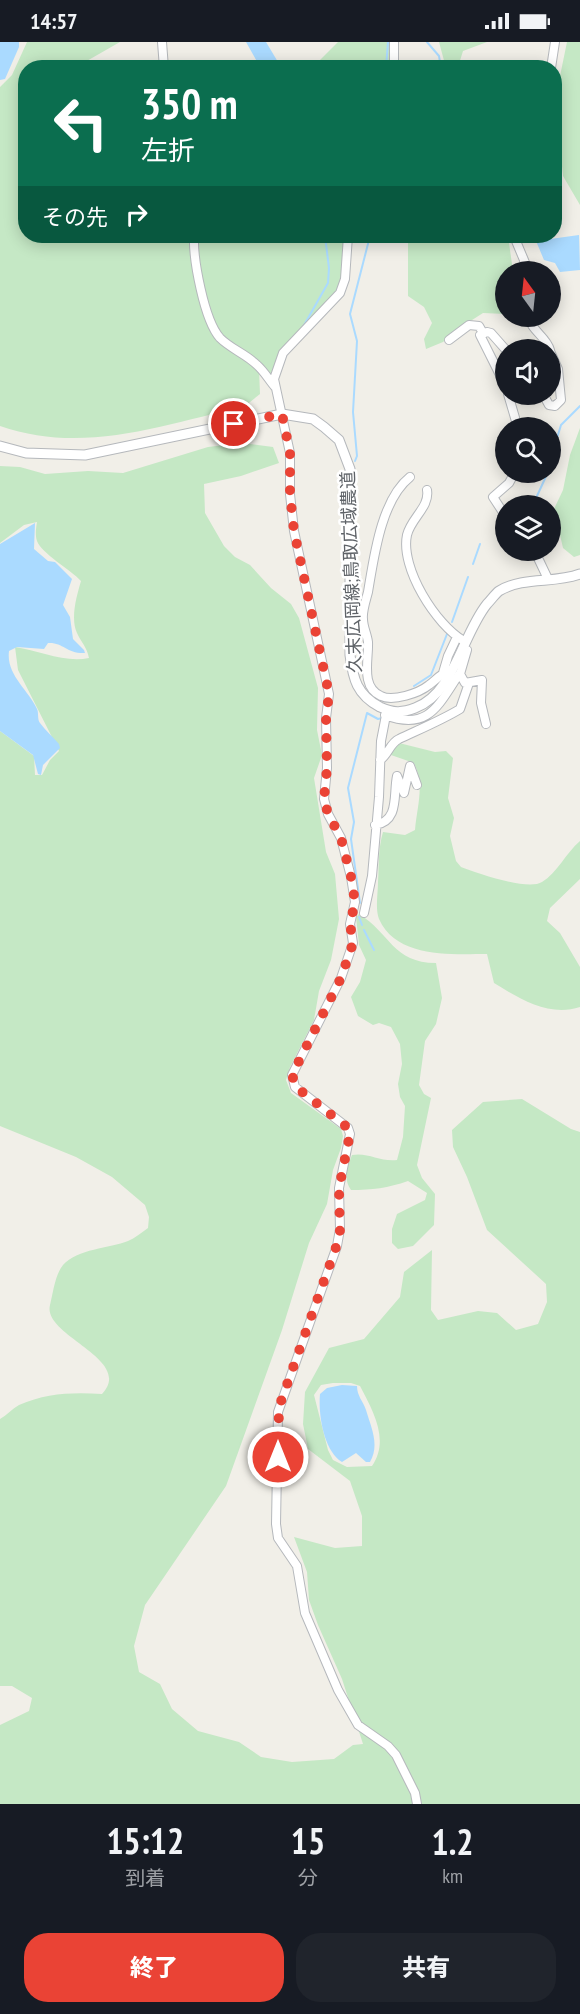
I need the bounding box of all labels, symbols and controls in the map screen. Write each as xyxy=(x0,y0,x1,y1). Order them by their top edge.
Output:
text: 14:57 xyxy=(30,7,78,35)
text: 350 m xyxy=(141,76,238,131)
icon: left xyxy=(42,84,120,162)
text: 左折 xyxy=(141,133,195,167)
icon: right xyxy=(120,198,153,231)
text: その先 xyxy=(42,203,108,231)
north arrow xyxy=(495,261,561,327)
map controls xyxy=(495,261,561,561)
button: sound xyxy=(495,339,561,405)
pin xyxy=(208,398,259,449)
icon: arrive xyxy=(217,407,250,440)
button: search xyxy=(495,417,561,483)
street label: 久末広岡線;鳥取広域農道 xyxy=(336,471,366,673)
button: layers xyxy=(495,495,561,561)
position arrow xyxy=(246,1425,310,1489)
text: 15:12 xyxy=(106,1817,184,1864)
text: 15 xyxy=(291,1817,325,1864)
text: 1.2 xyxy=(432,1818,474,1865)
text: km xyxy=(442,1863,463,1889)
text: 到着 xyxy=(125,1865,165,1891)
text: 分 xyxy=(298,1865,318,1891)
button: 終了 xyxy=(24,1933,284,2002)
button: 共有 xyxy=(296,1933,556,2002)

